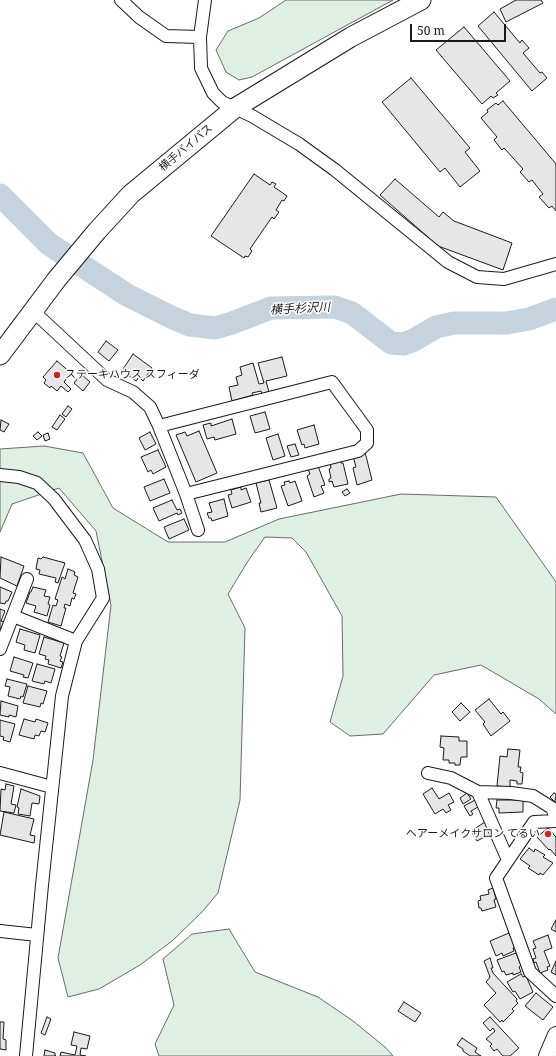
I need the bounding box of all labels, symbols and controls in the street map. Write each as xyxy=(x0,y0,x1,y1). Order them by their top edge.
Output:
scale bar xyxy=(412,16,508,42)
text: 50 m xyxy=(417,22,445,39)
street label: 横手バイパス xyxy=(156,122,216,174)
water label: 横手杉沢川 xyxy=(270,300,330,318)
place label: ステーキハウス スフィーダ xyxy=(65,368,200,382)
marker: ステーキハウス スフィーダ xyxy=(52,370,62,380)
place label: ヘアーメイクサロン てるい xyxy=(406,827,540,841)
marker: ヘアーメイクサロン てるい xyxy=(543,829,553,839)

